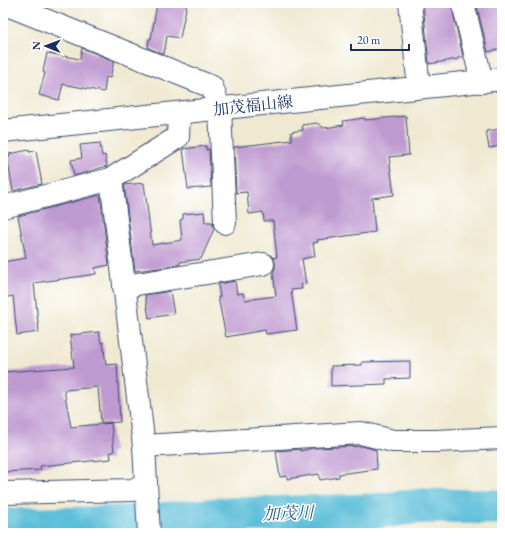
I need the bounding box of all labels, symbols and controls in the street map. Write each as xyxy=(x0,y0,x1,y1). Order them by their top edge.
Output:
north arrow xyxy=(26,26,66,66)
scale bar xyxy=(351,26,409,52)
text: 20 m xyxy=(357,32,381,48)
text: N xyxy=(29,41,43,50)
street label: 加茂福山線 xyxy=(212,91,294,120)
water label: 加茂川 xyxy=(262,501,316,525)

